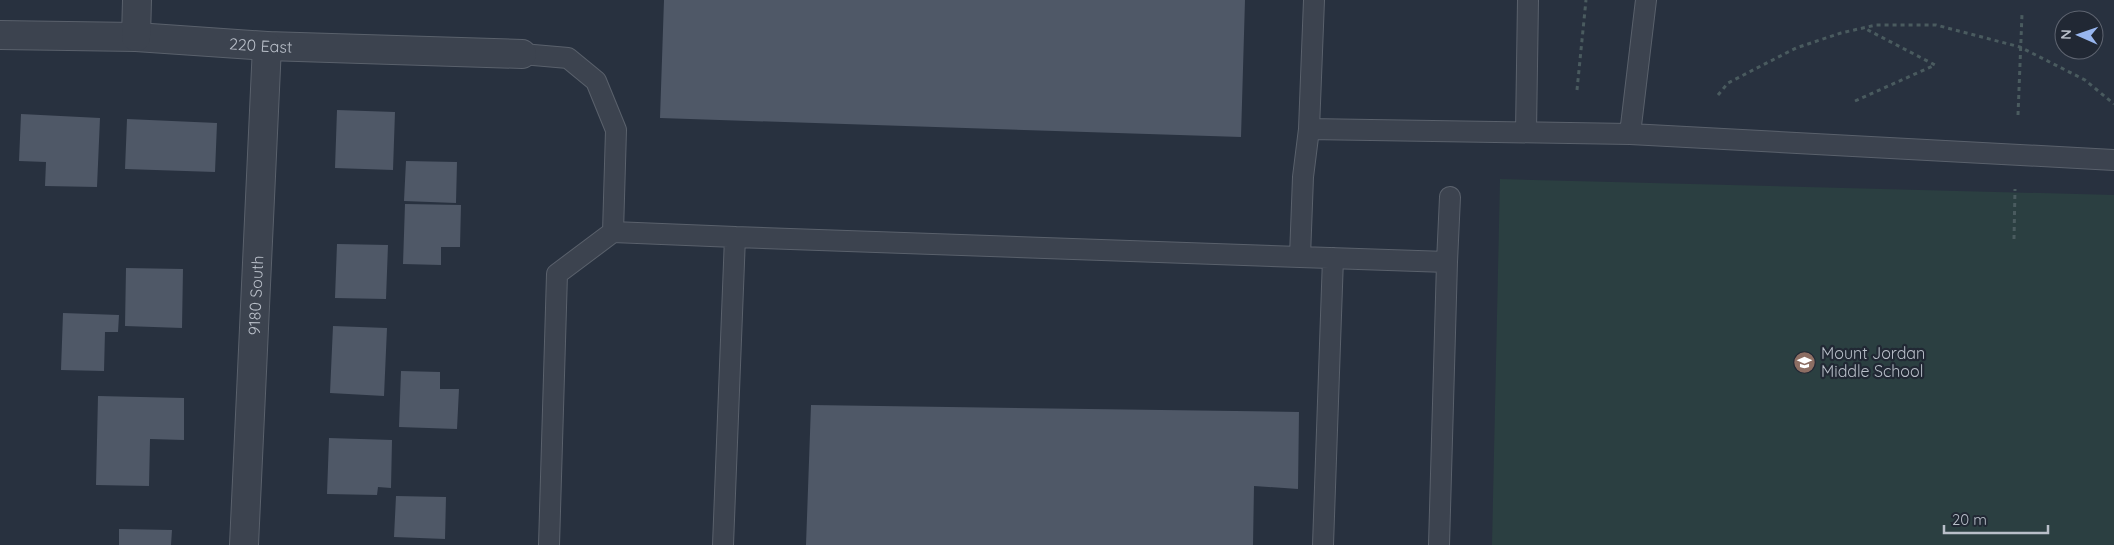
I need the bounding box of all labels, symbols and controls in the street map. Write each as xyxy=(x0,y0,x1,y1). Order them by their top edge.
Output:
north arrow xyxy=(2054,10,2104,60)
text: N xyxy=(2057,29,2075,40)
street label: 220 East xyxy=(228,33,293,57)
street label: 9180 South xyxy=(244,255,267,336)
place label: Mount Jordan Middle School xyxy=(1821,343,1925,381)
school or university icon: Mount Jordan Middle School xyxy=(1793,350,1817,374)
scale bar xyxy=(1944,502,2048,534)
text: 20 m xyxy=(1952,510,1987,529)

